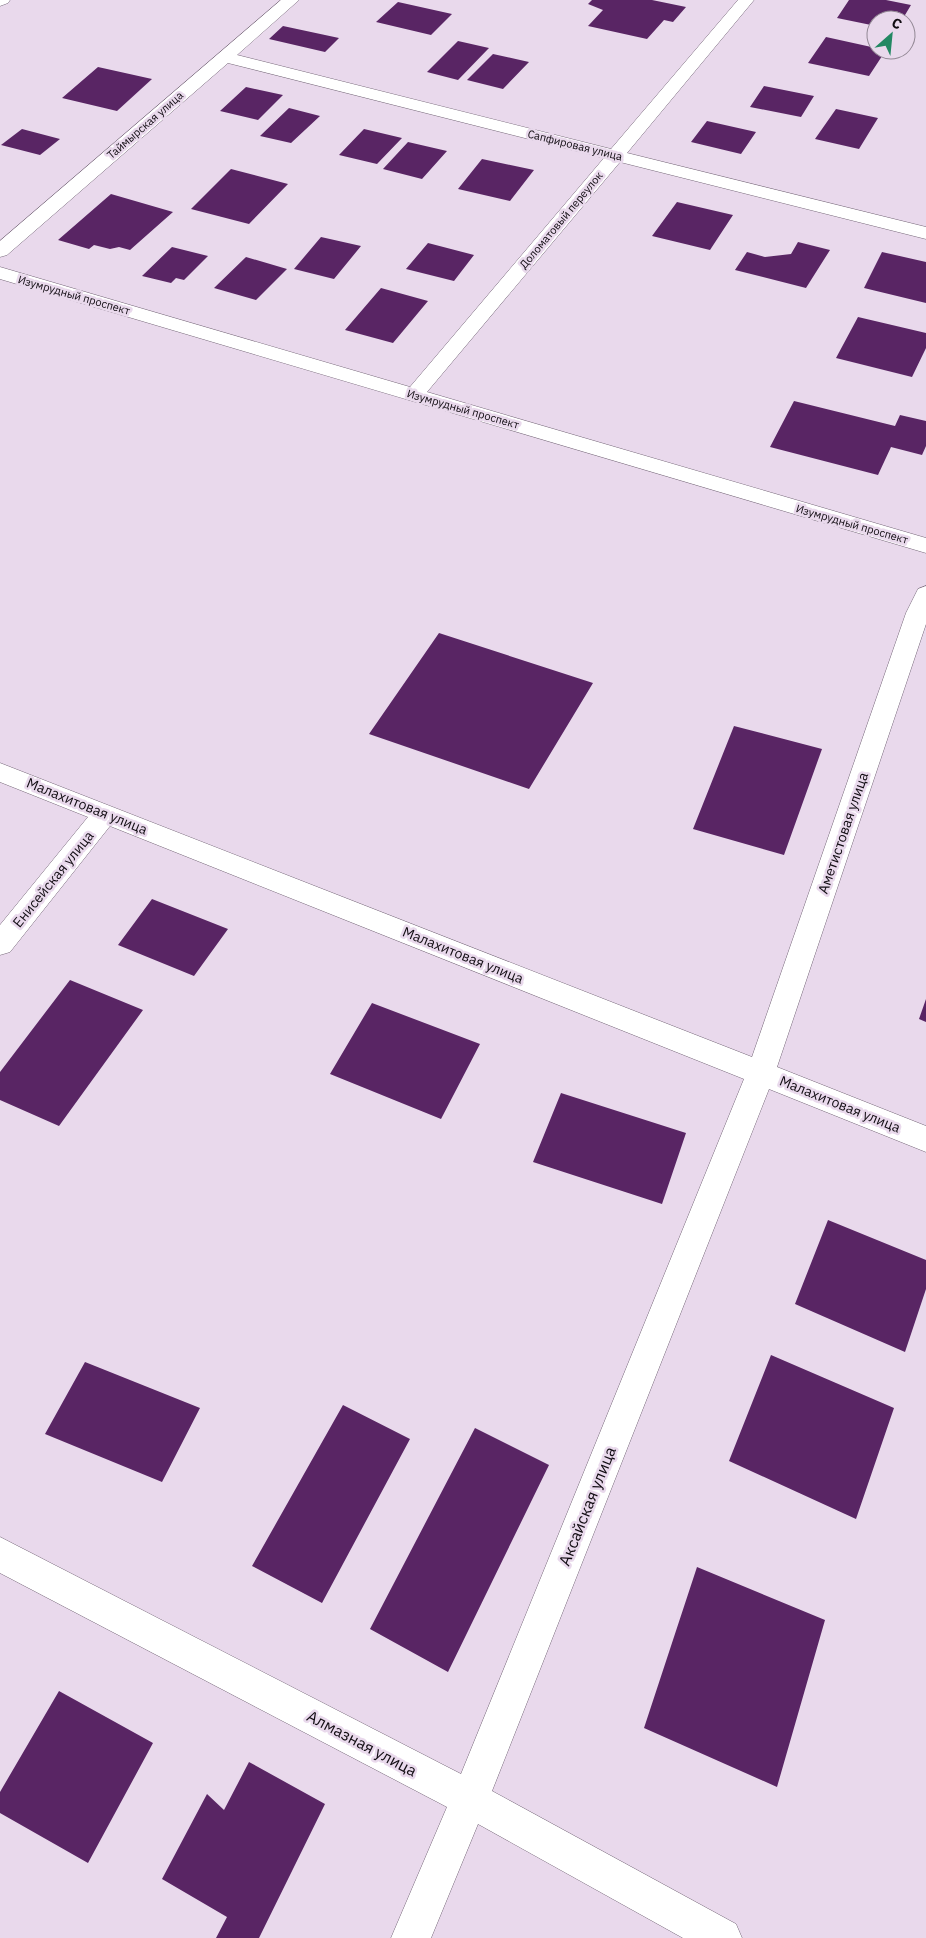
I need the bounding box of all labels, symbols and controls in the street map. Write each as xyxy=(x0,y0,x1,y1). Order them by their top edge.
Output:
north arrow xyxy=(866,10,916,60)
text: С xyxy=(889,13,905,34)
street label: Таймырская улица xyxy=(104,88,186,162)
street label: Сапфировая улица xyxy=(526,126,624,164)
street label: Доломатовый переулок xyxy=(516,169,606,271)
street label: Изумрудный проспект xyxy=(16,272,132,318)
street label: Изумрудный проспект xyxy=(405,386,521,432)
street label: Изумрудный проспект xyxy=(794,501,910,547)
street label: Аметистовая улица xyxy=(814,769,872,896)
street label: Малахитовая улица xyxy=(24,774,151,839)
street label: Енисейская улица xyxy=(9,827,98,931)
street label: Малахитовая улица xyxy=(400,923,527,988)
street label: Малахитовая улица xyxy=(777,1072,904,1137)
street label: Аксайская улица xyxy=(554,1443,620,1568)
street label: Алмазная улица xyxy=(304,1706,421,1781)

